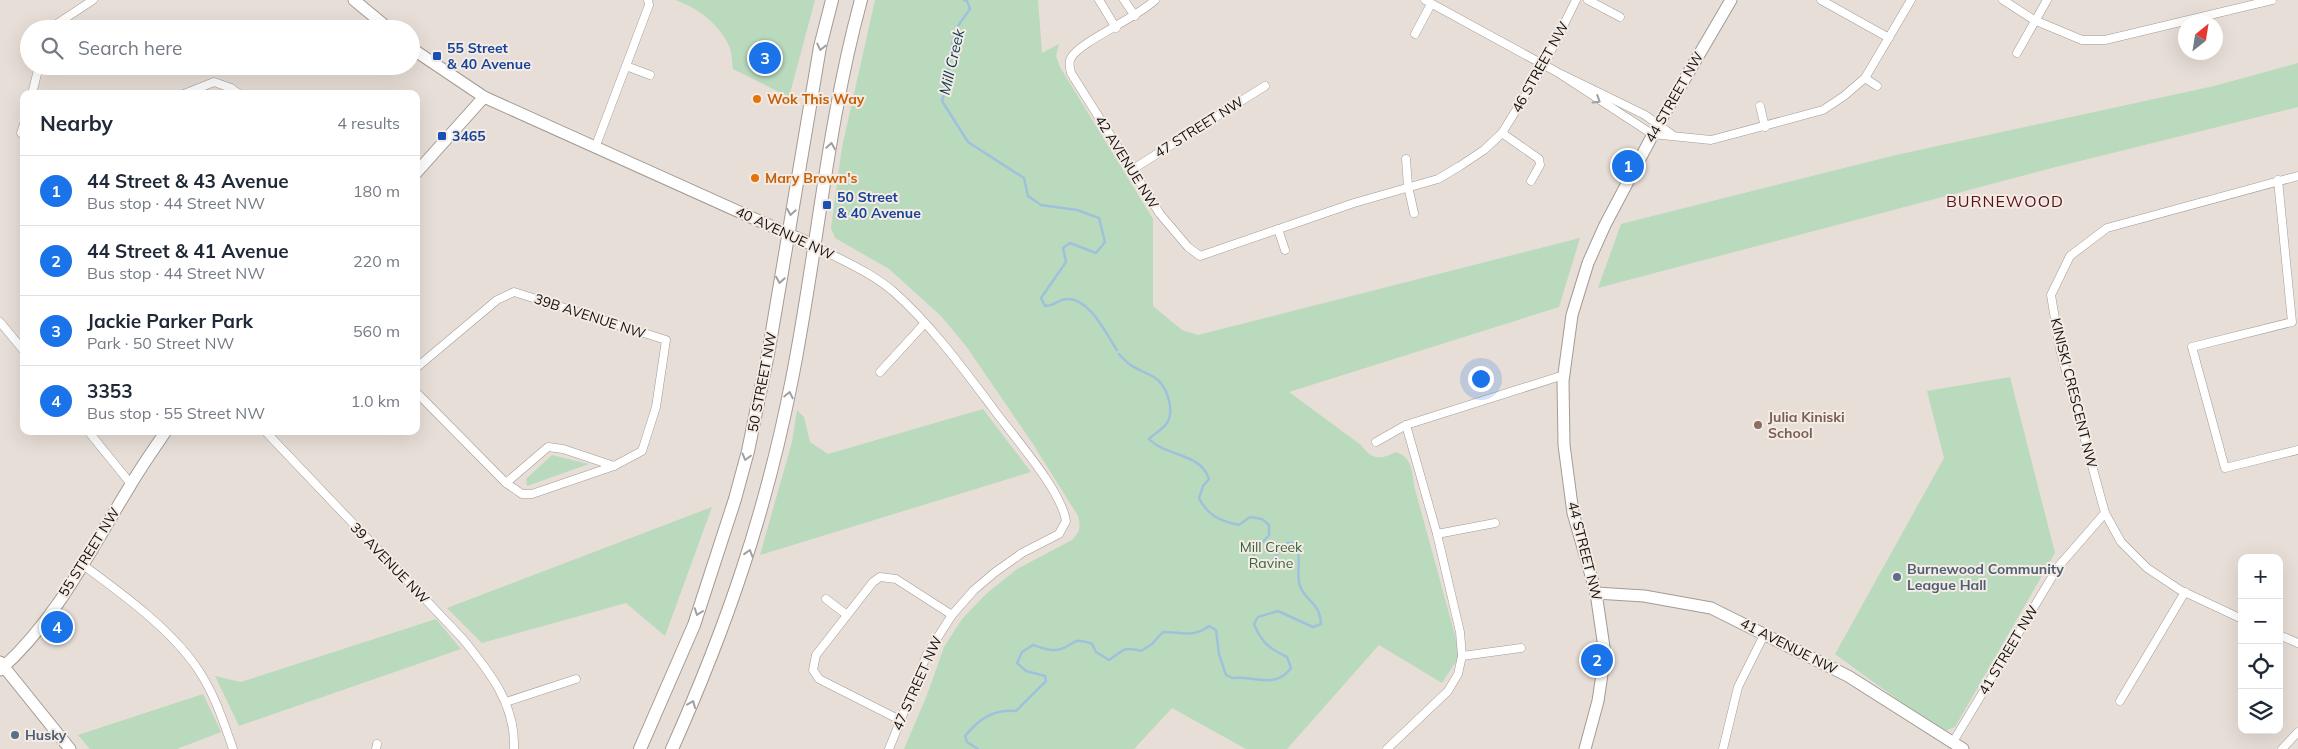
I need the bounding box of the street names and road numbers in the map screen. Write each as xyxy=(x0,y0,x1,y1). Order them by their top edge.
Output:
street label: 46 STREET NW xyxy=(1508,18,1573,116)
street label: 44 STREET NW xyxy=(1641,48,1707,145)
street label: 47 STREET NW xyxy=(1151,92,1247,162)
street label: 42 AVENUE NW xyxy=(1091,112,1163,212)
street label: 40 AVENUE NW xyxy=(733,202,837,264)
street label: 39B AVENUE NW xyxy=(532,290,648,343)
street label: KINISKI CRESCENT NW xyxy=(2047,316,2101,470)
street label: 50 STREET NW xyxy=(743,330,781,434)
street label: 44 STREET NW xyxy=(1564,500,1606,603)
street label: 55 STREET NW xyxy=(54,504,124,600)
street label: 39 AVENUE NW xyxy=(347,518,434,608)
street label: 41 STREET NW xyxy=(1974,601,2042,698)
street label: 41 AVENUE NW xyxy=(1737,614,1841,678)
street label: 47 STREET NW xyxy=(888,633,946,733)

